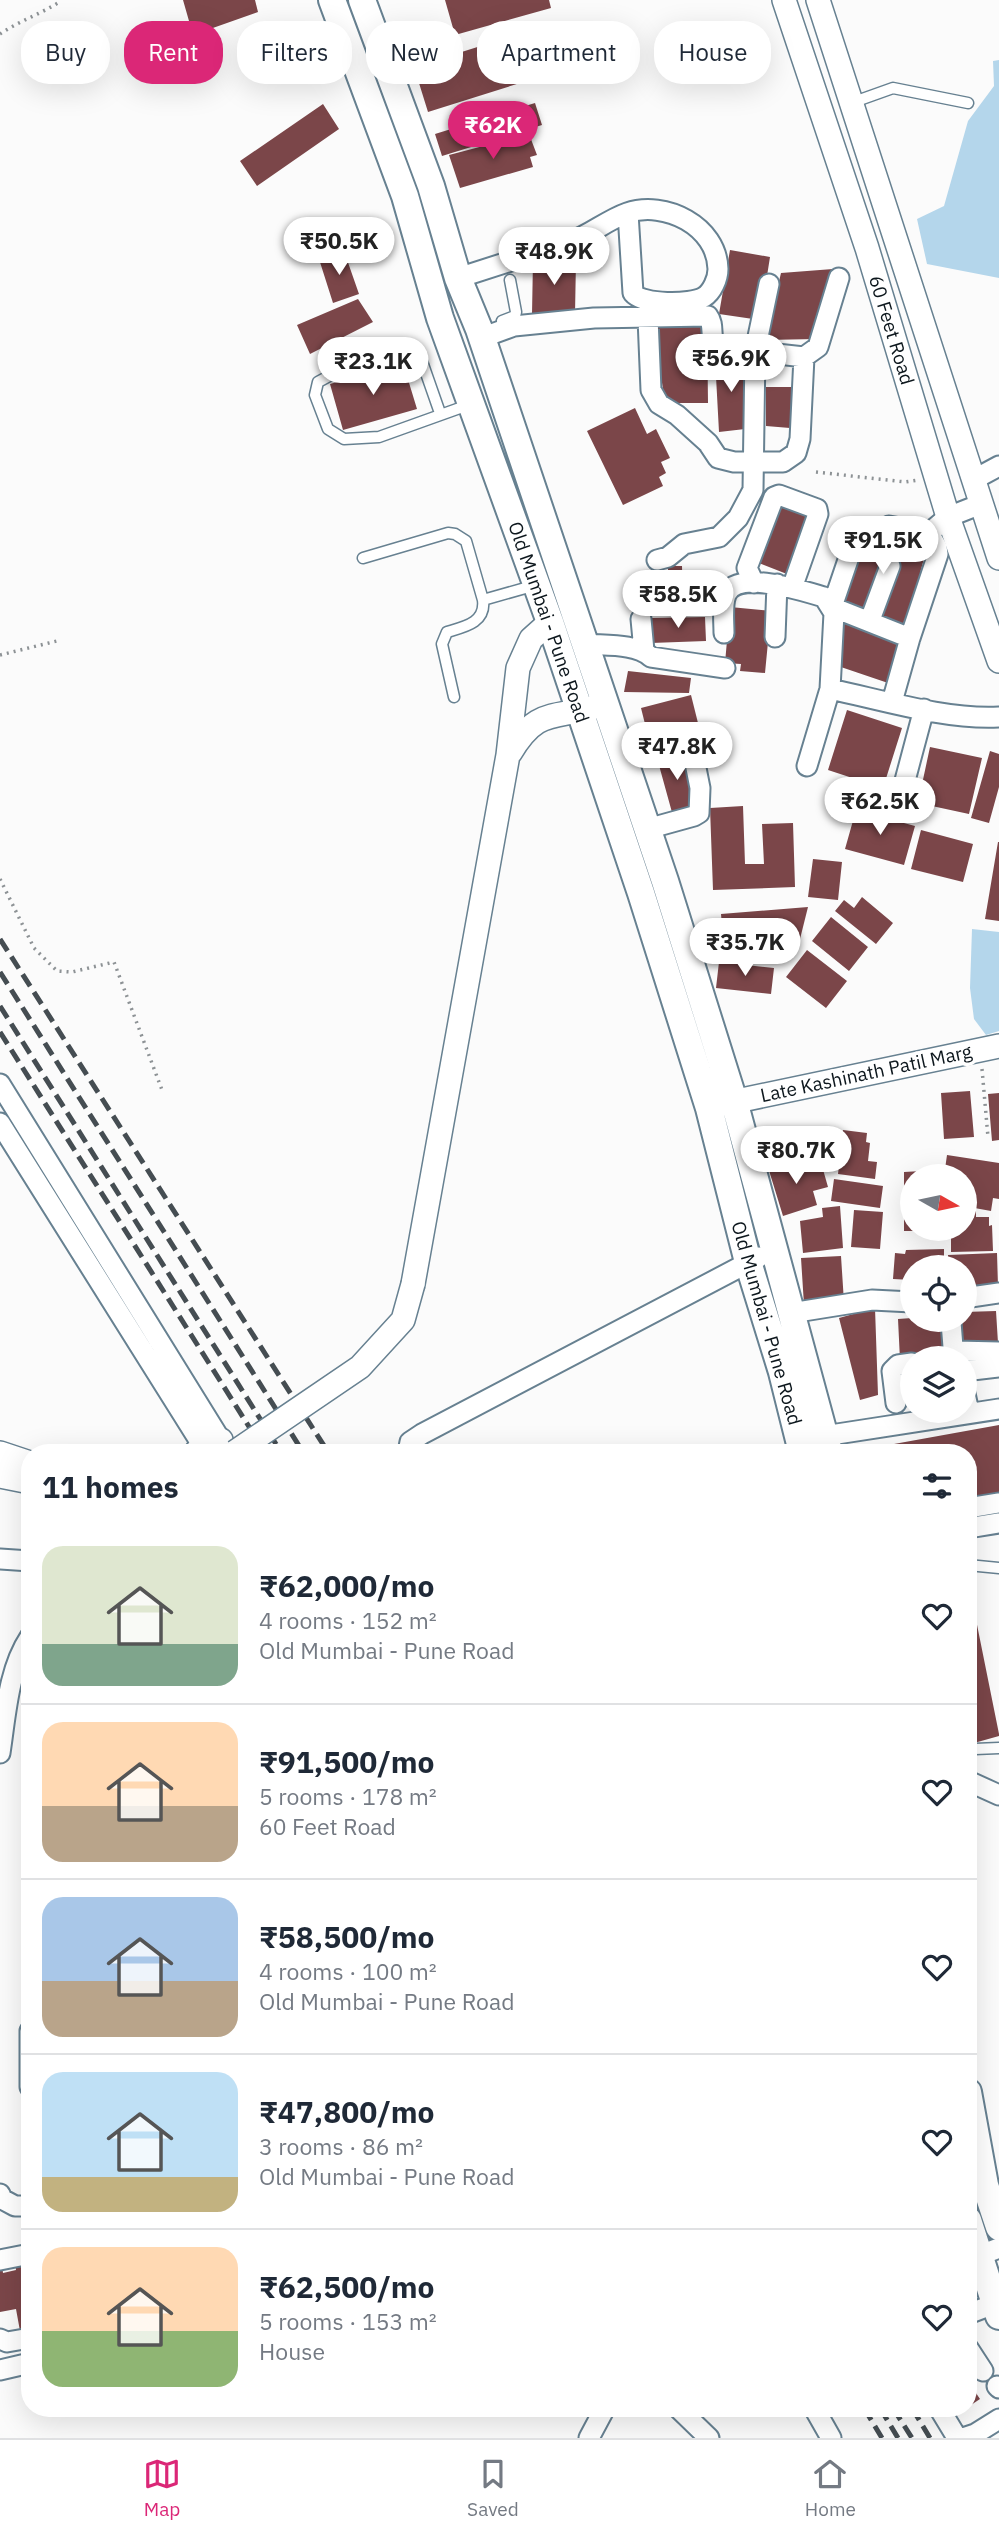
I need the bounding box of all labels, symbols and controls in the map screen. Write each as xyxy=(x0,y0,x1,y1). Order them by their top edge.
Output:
chip: Buy xyxy=(21,21,110,84)
chip: Rent xyxy=(124,21,223,84)
chip: Filters xyxy=(237,21,352,84)
chip: New xyxy=(366,21,463,84)
chip: Apartment xyxy=(477,21,640,84)
chip: House xyxy=(654,21,771,84)
pin: ₹62K xyxy=(452,102,534,161)
text: ₹62K xyxy=(464,109,522,139)
pin: ₹50.5K xyxy=(282,218,396,277)
text: ₹50.5K xyxy=(299,225,379,255)
pin: ₹48.9K xyxy=(497,228,611,287)
text: ₹48.9K xyxy=(514,235,594,265)
street label: 60 Feet Road xyxy=(864,272,920,388)
pin: ₹56.9K xyxy=(674,334,788,394)
pin: ₹23.1K xyxy=(316,338,430,397)
text: ₹56.9K xyxy=(691,342,771,372)
text: ₹23.1K xyxy=(333,345,413,375)
pin: ₹91.5K xyxy=(826,516,940,576)
street label: Old Mumbai - Pune Road xyxy=(503,518,595,726)
text: ₹91.5K xyxy=(843,524,923,554)
pin: ₹58.5K xyxy=(621,570,735,630)
text: ₹58.5K xyxy=(638,578,718,608)
pin: ₹47.8K xyxy=(620,722,734,782)
text: ₹47.8K xyxy=(637,730,717,760)
pin: ₹62.5K xyxy=(823,778,937,837)
text: ₹62.5K xyxy=(840,785,920,815)
pin: ₹35.7K xyxy=(688,918,802,978)
text: ₹35.7K xyxy=(705,926,785,956)
street label: Late Kashinath Patil Marg xyxy=(758,1039,974,1107)
pin: ₹80.7K xyxy=(739,1126,853,1186)
text: ₹80.7K xyxy=(756,1134,836,1164)
north arrow xyxy=(900,1164,976,1241)
map controls xyxy=(900,1164,977,1423)
street label: Old Mumbai - Pune Road xyxy=(726,1218,808,1428)
button: locate xyxy=(900,1255,977,1332)
button: layers xyxy=(900,1346,977,1423)
text: 11 homes xyxy=(42,1467,179,1506)
icon: filters xyxy=(918,1467,956,1505)
text: ₹62,000/mo xyxy=(259,1566,434,1605)
icon: home xyxy=(98,1574,182,1658)
icon: heart xyxy=(918,1597,956,1635)
text: 4 rooms · 152 m² xyxy=(259,1605,437,1635)
text: Old Mumbai - Pune Road xyxy=(259,1635,515,1665)
text: ₹91,500/mo xyxy=(259,1742,434,1781)
icon: home xyxy=(98,1750,182,1834)
icon: heart xyxy=(918,1773,956,1811)
text: 5 rooms · 178 m² xyxy=(259,1781,437,1811)
text: 60 Feet Road xyxy=(259,1811,396,1841)
text: ₹58,500/mo xyxy=(259,1917,434,1956)
icon: home xyxy=(98,1925,182,2009)
icon: heart xyxy=(918,1948,956,1986)
text: 4 rooms · 100 m² xyxy=(259,1956,437,1986)
text: Old Mumbai - Pune Road xyxy=(259,1986,515,2016)
text: ₹47,800/mo xyxy=(259,2092,434,2131)
icon: home xyxy=(98,2100,182,2184)
icon: heart xyxy=(918,2123,956,2161)
text: 3 rooms · 86 m² xyxy=(259,2131,423,2161)
text: Old Mumbai - Pune Road xyxy=(259,2161,515,2191)
text: ₹62,500/mo xyxy=(259,2267,434,2306)
icon: home xyxy=(98,2275,182,2359)
icon: heart xyxy=(918,2298,956,2336)
text: 5 rooms · 153 m² xyxy=(259,2306,437,2336)
text: House xyxy=(259,2336,325,2366)
tab: Map xyxy=(143,2455,181,2521)
tab: Saved xyxy=(467,2455,519,2521)
tab: Home xyxy=(805,2455,856,2521)

